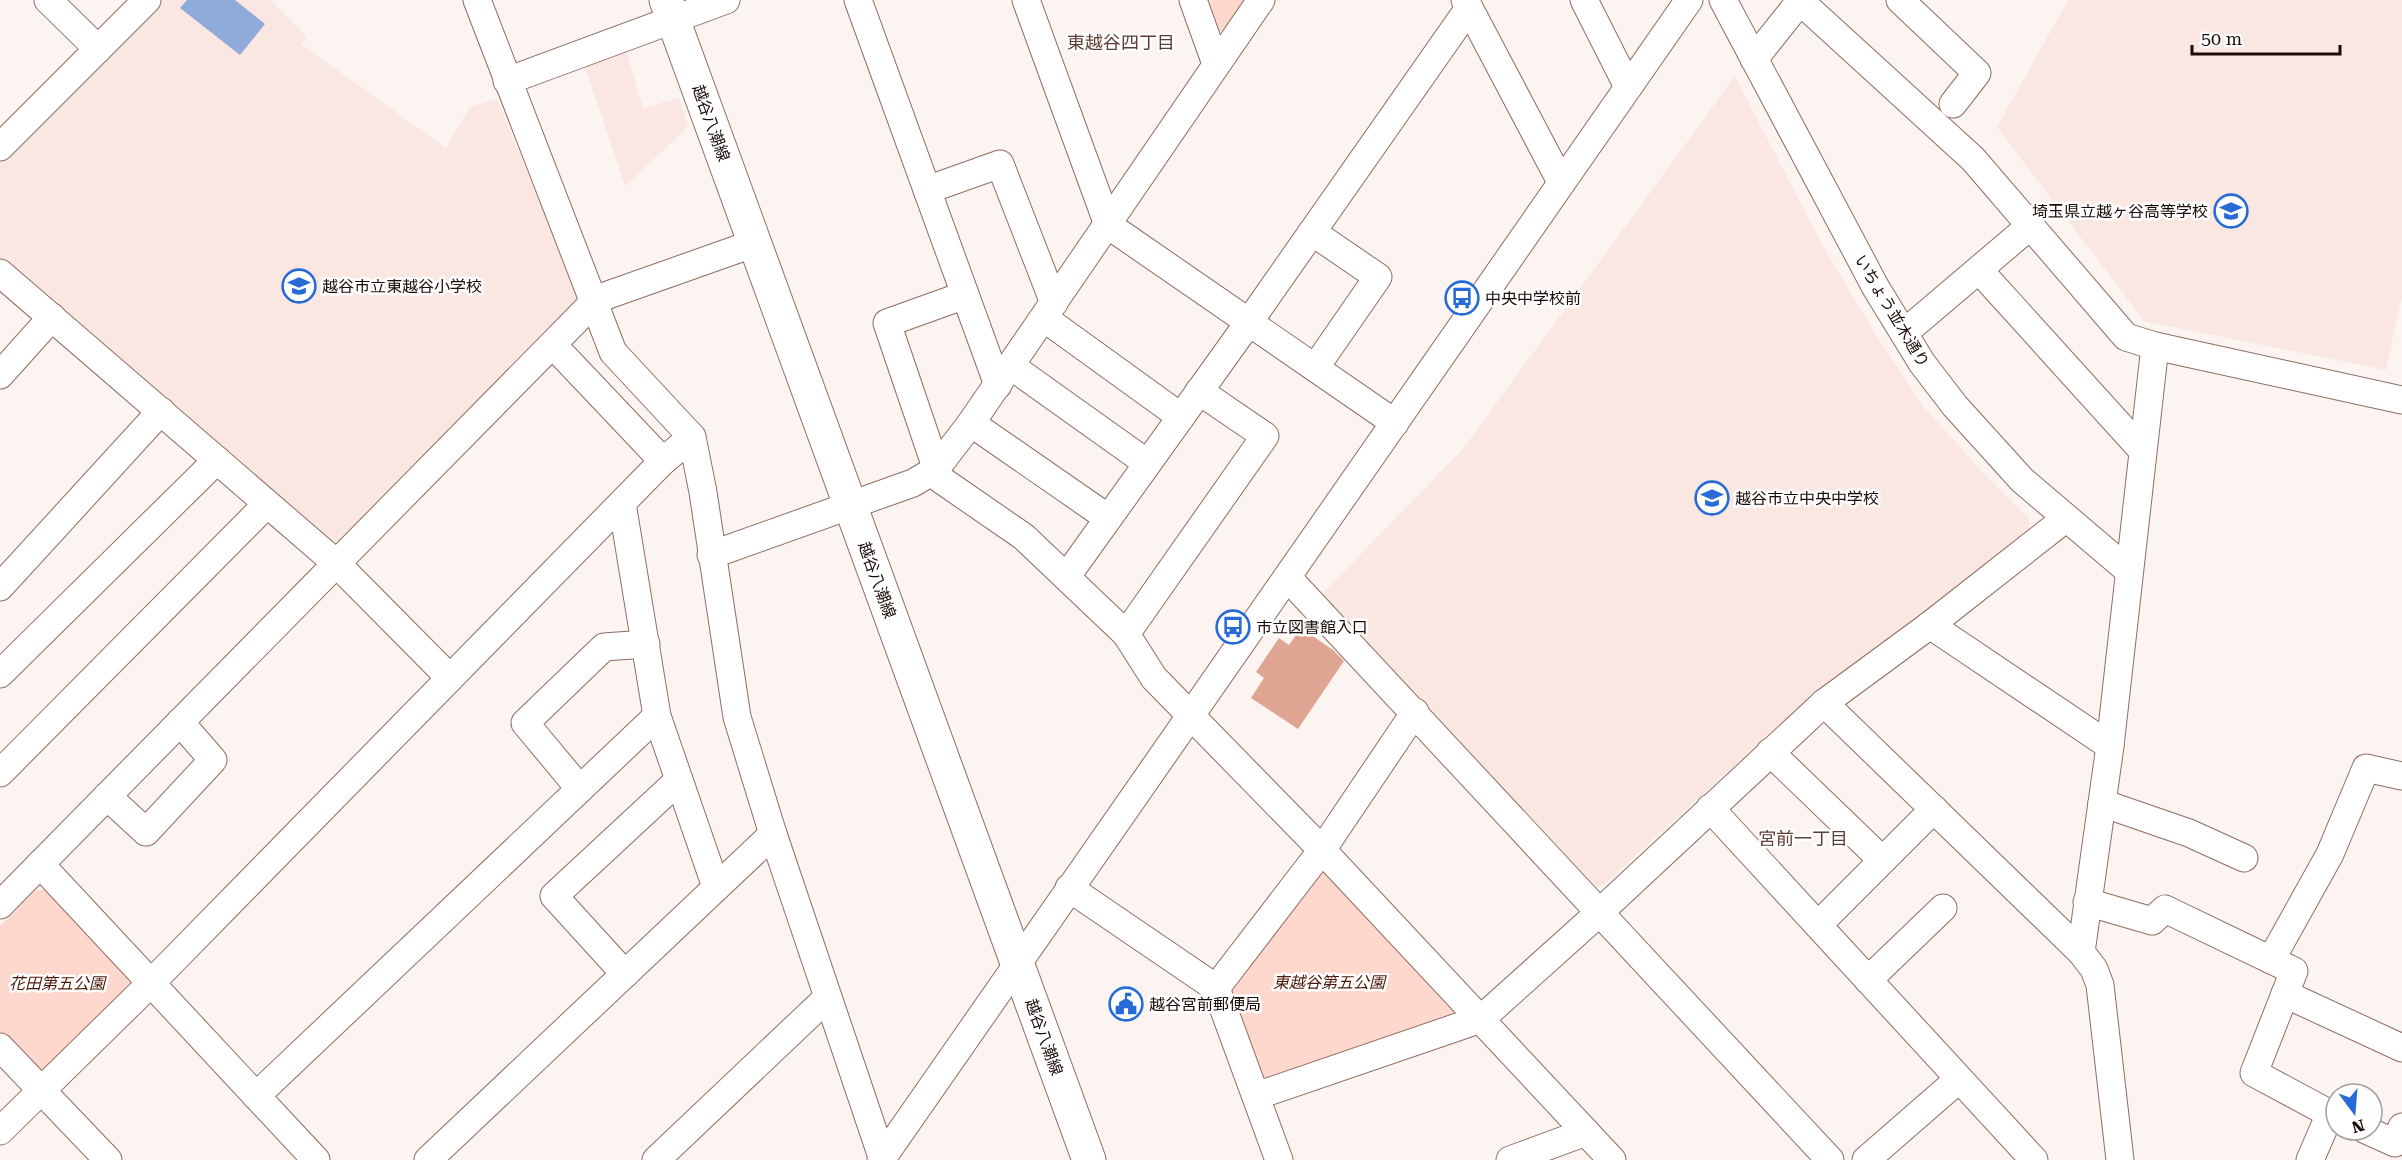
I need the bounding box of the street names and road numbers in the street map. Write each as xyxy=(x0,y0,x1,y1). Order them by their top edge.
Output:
street label: 越谷八潮線 xyxy=(688,82,734,164)
street label: いちょう並木通り xyxy=(1851,251,1933,371)
street label: 越谷八潮線 xyxy=(854,539,900,621)
street label: 越谷八潮線 xyxy=(1021,996,1067,1078)

